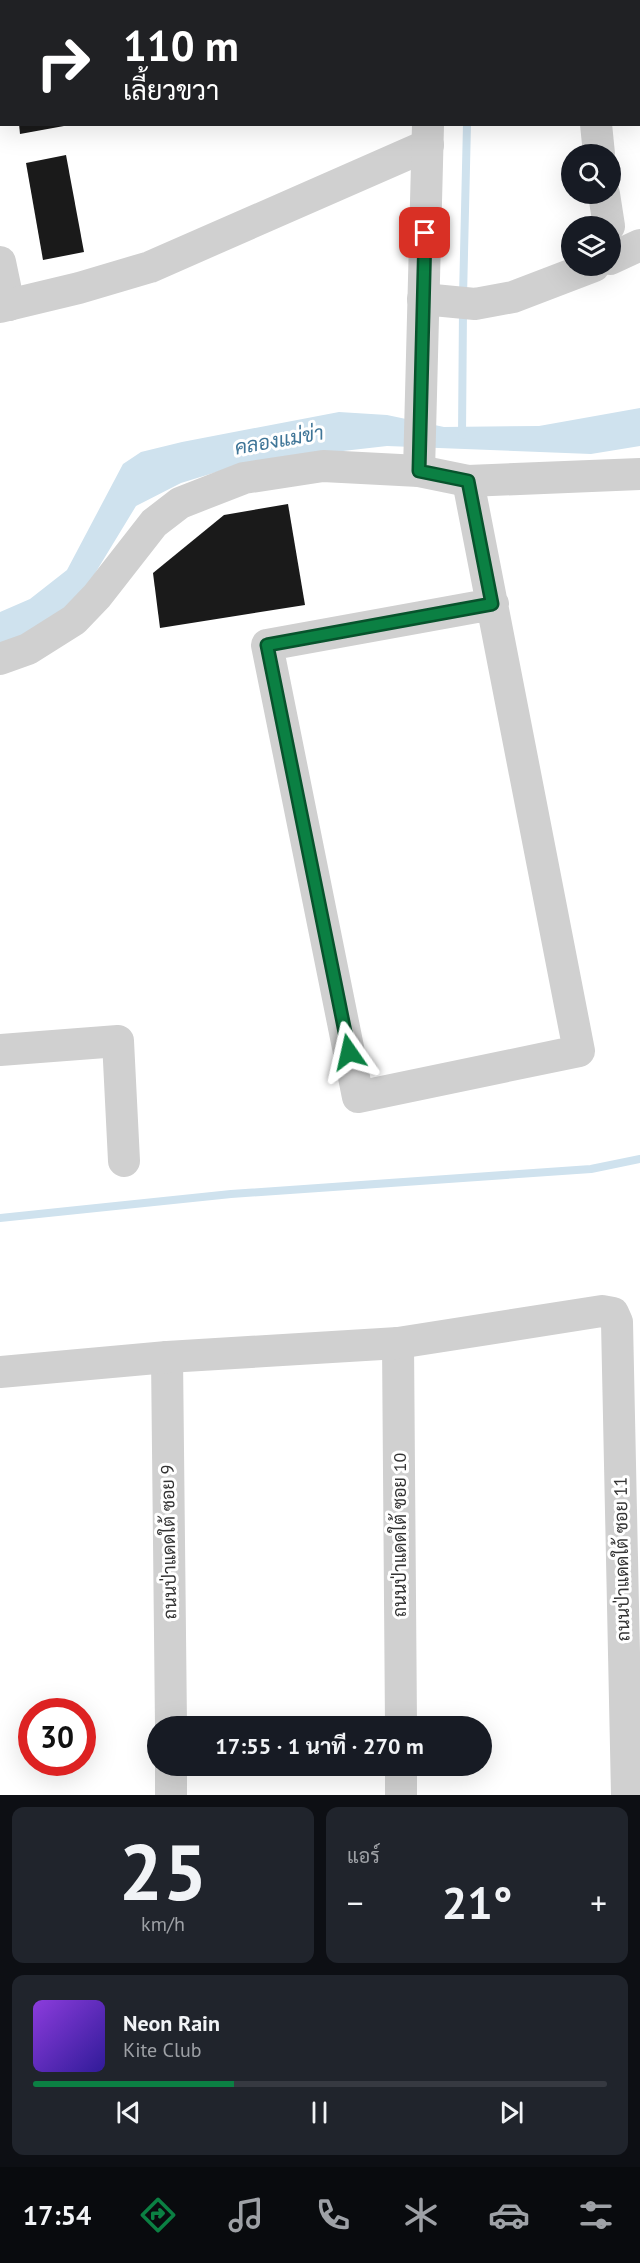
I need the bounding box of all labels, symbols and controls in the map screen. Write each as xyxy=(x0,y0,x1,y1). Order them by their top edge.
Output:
text: 110 m xyxy=(123,18,239,73)
icon: right xyxy=(24,24,102,102)
text: เลี้ยวขวา xyxy=(123,73,219,107)
map controls xyxy=(561,144,621,276)
button: search xyxy=(561,144,621,204)
pin xyxy=(399,207,450,258)
icon: arrive xyxy=(408,216,441,249)
button: layers xyxy=(561,216,621,276)
water label: คลองแม่ข่า xyxy=(232,419,326,461)
position arrow xyxy=(317,1020,381,1084)
street label: ถนนป่าแดดใต้ ซอย 10 xyxy=(387,1453,411,1617)
street label: ถนนป่าแดดใต้ ซอย 9 xyxy=(155,1464,181,1620)
street label: ถนนป่าแดดใต้ ซอย 11 xyxy=(608,1477,634,1641)
speed limit sign: 30 xyxy=(18,1698,96,1776)
text: 17:55 · 1 นาที · 270 m xyxy=(215,1732,424,1760)
text: 25 xyxy=(119,1821,207,1922)
text: แอร์ xyxy=(347,1843,380,1869)
text: 21° xyxy=(442,1873,512,1931)
text: − xyxy=(347,1881,364,1924)
text: + xyxy=(590,1881,607,1924)
text: km/h xyxy=(141,1911,185,1937)
text: Neon Rain xyxy=(123,2009,220,2037)
text: Kite Club xyxy=(123,2037,201,2063)
icon: previous xyxy=(112,2096,145,2129)
icon: pause xyxy=(303,2096,336,2129)
icon: next xyxy=(495,2096,528,2129)
icon: directions xyxy=(137,2194,179,2236)
icon: music xyxy=(225,2194,267,2236)
icon: phone xyxy=(312,2194,354,2236)
icon: climate xyxy=(400,2194,442,2236)
icon: car xyxy=(488,2194,530,2236)
icon: filters xyxy=(575,2194,617,2236)
text: 17:54 xyxy=(23,2198,91,2232)

